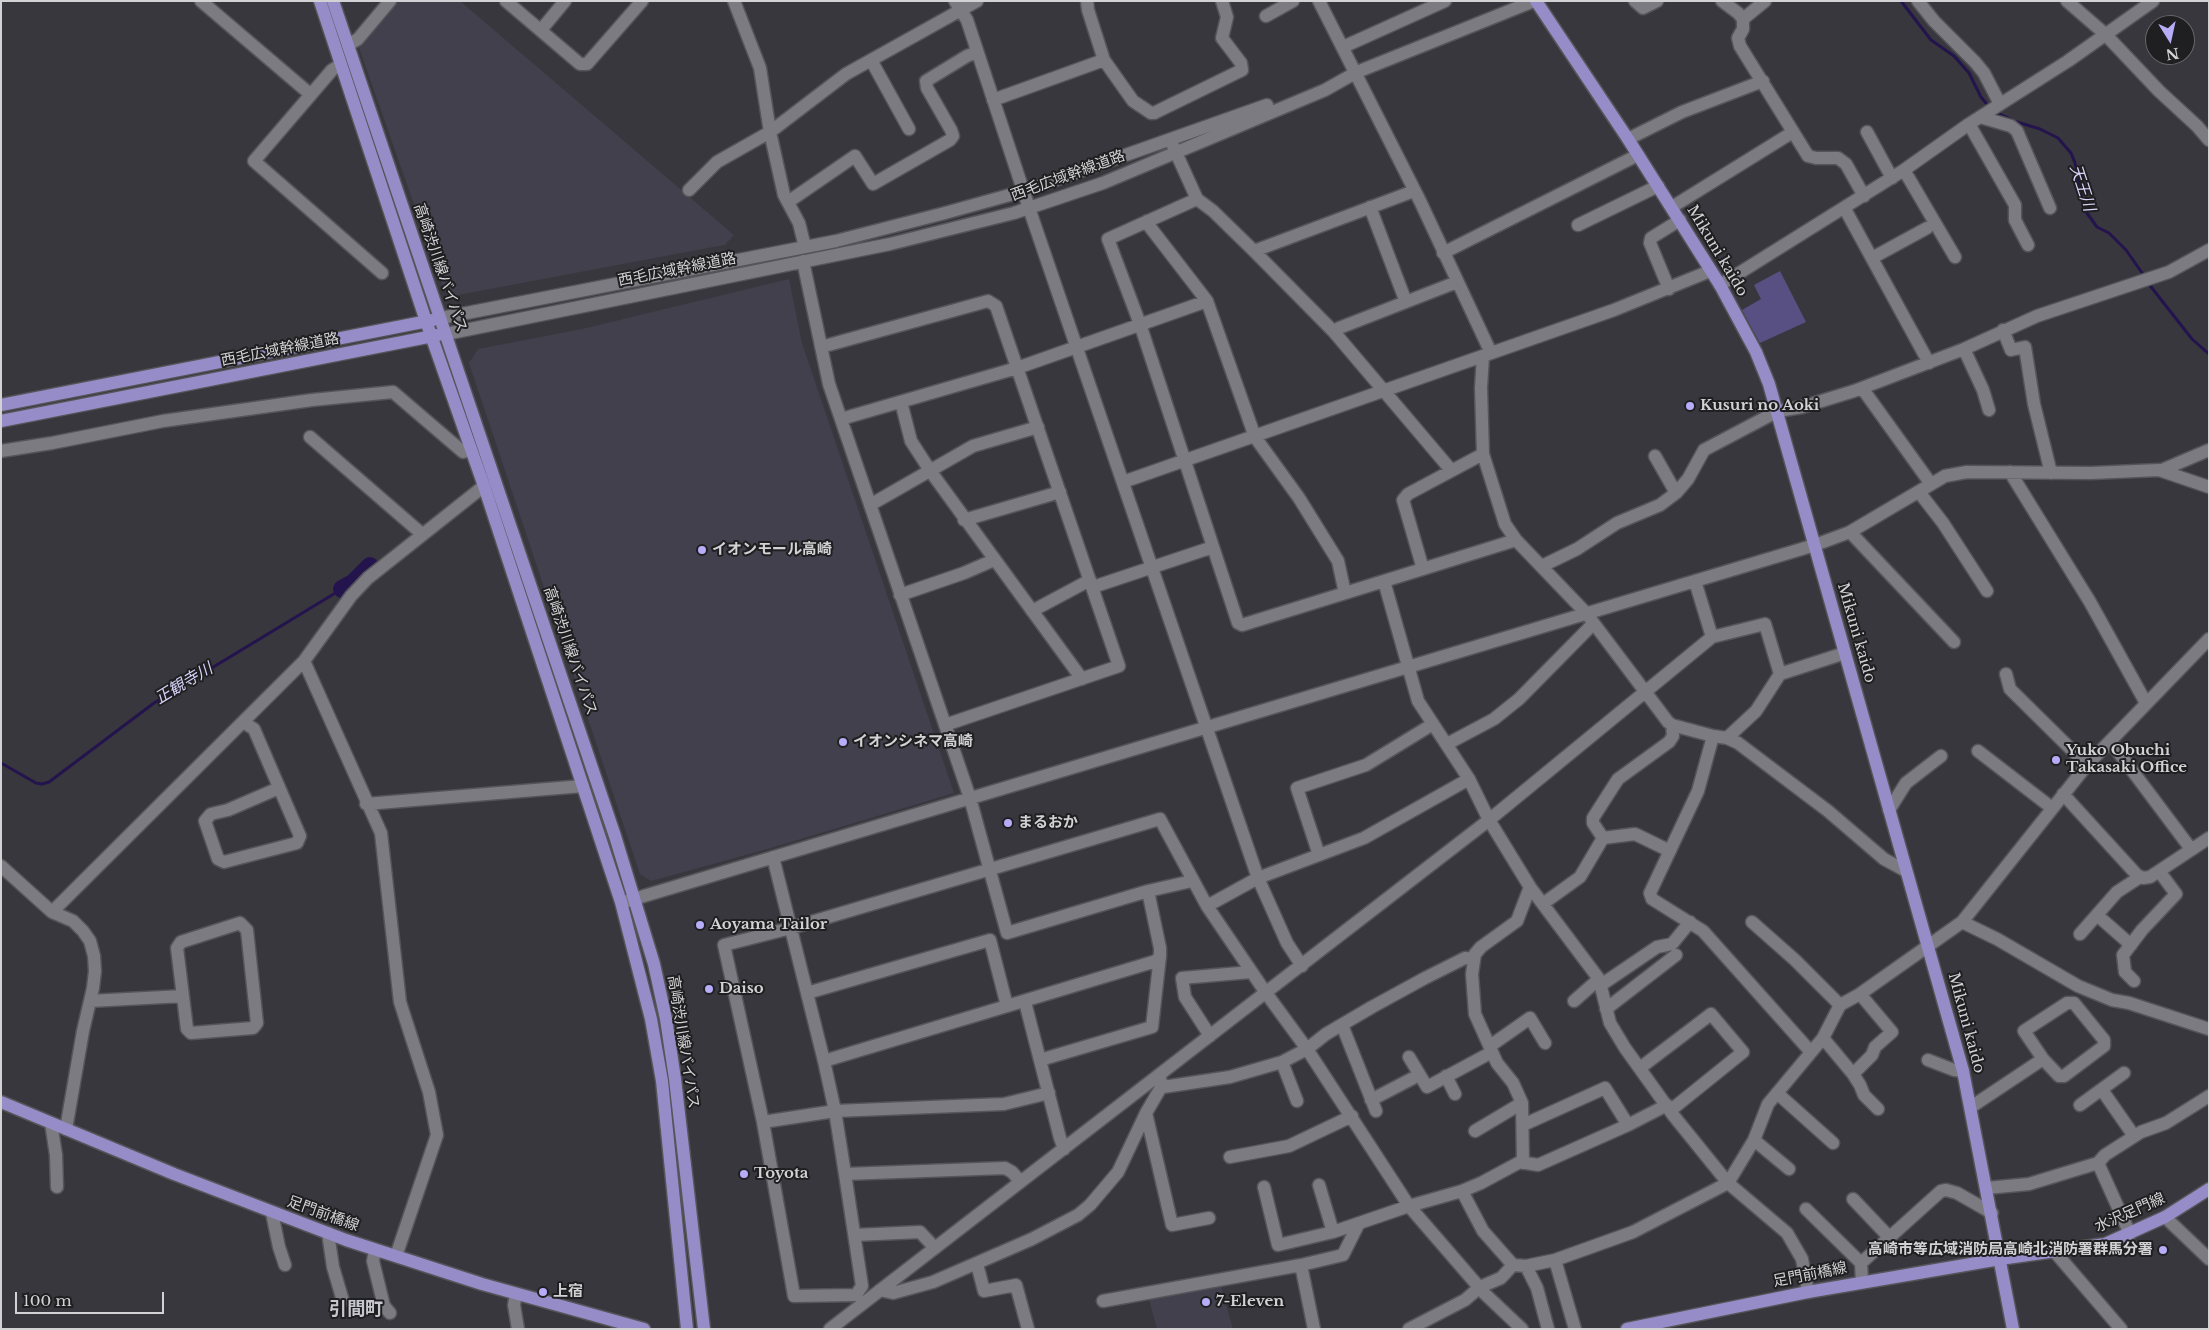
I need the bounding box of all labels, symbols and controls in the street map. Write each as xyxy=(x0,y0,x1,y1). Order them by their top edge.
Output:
north arrow xyxy=(2145,15,2195,65)
text: N xyxy=(2164,44,2180,64)
street label: 西毛広域幹線道路 xyxy=(1009,147,1127,205)
water label: 天王川 xyxy=(2065,162,2099,214)
street label: 高崎渋川線バイパス xyxy=(410,201,470,335)
street label: Mikuni kaido xyxy=(1683,202,1751,300)
street label: 西毛広域幹線道路 xyxy=(616,250,738,290)
street label: 西毛広域幹線道路 xyxy=(219,330,341,370)
place label: Kusuri no Aoki xyxy=(1700,397,1819,415)
marker: Kusuri no Aoki xyxy=(1684,400,1696,412)
place label: イオンモール高崎 xyxy=(712,541,832,559)
marker: イオンモール高崎 xyxy=(696,544,708,556)
street label: Mikuni kaido xyxy=(1833,581,1879,685)
street label: 高崎渋川線バイパス xyxy=(540,584,600,718)
water label: 正観寺川 xyxy=(152,659,216,709)
place label: イオンシネマ高崎 xyxy=(853,733,973,751)
marker: イオンシネマ高崎 xyxy=(837,736,849,748)
place label: Yuko Obuchi Takasaki Office xyxy=(2066,742,2187,777)
marker: Yuko Obuchi Takasaki Office xyxy=(2050,754,2062,766)
place label: まるおか xyxy=(1018,814,1078,832)
marker: まるおか xyxy=(1002,817,1014,829)
place label: Aoyama Tailor xyxy=(710,916,827,934)
marker: Aoyama Tailor xyxy=(694,919,706,931)
street label: Mikuni kaido xyxy=(1944,971,1988,1075)
street label: 高崎渋川線バイパス xyxy=(664,974,702,1110)
place label: Daiso xyxy=(719,980,764,998)
marker: Daiso xyxy=(703,983,715,995)
place label: Toyota xyxy=(754,1165,808,1183)
marker: Toyota xyxy=(738,1168,750,1180)
street label: 水沢足門線 xyxy=(2092,1190,2168,1236)
street label: 足門前橋線 xyxy=(285,1193,361,1235)
place label: 高崎市等広域消防局高崎北消防署群馬分署 xyxy=(1868,1241,2153,1259)
marker: 高崎市等広域消防局高崎北消防署群馬分署 xyxy=(2157,1244,2169,1256)
street label: 足門前橋線 xyxy=(1771,1259,1849,1291)
scale bar xyxy=(18,1282,166,1314)
place label: 上宿 xyxy=(553,1283,583,1301)
marker: 上宿 xyxy=(537,1286,549,1298)
text: 100 m xyxy=(23,1291,72,1310)
place label: 7-Eleven xyxy=(1216,1293,1284,1311)
marker: 7-Eleven xyxy=(1200,1296,1212,1308)
district label: 引間町 xyxy=(329,1299,383,1321)

